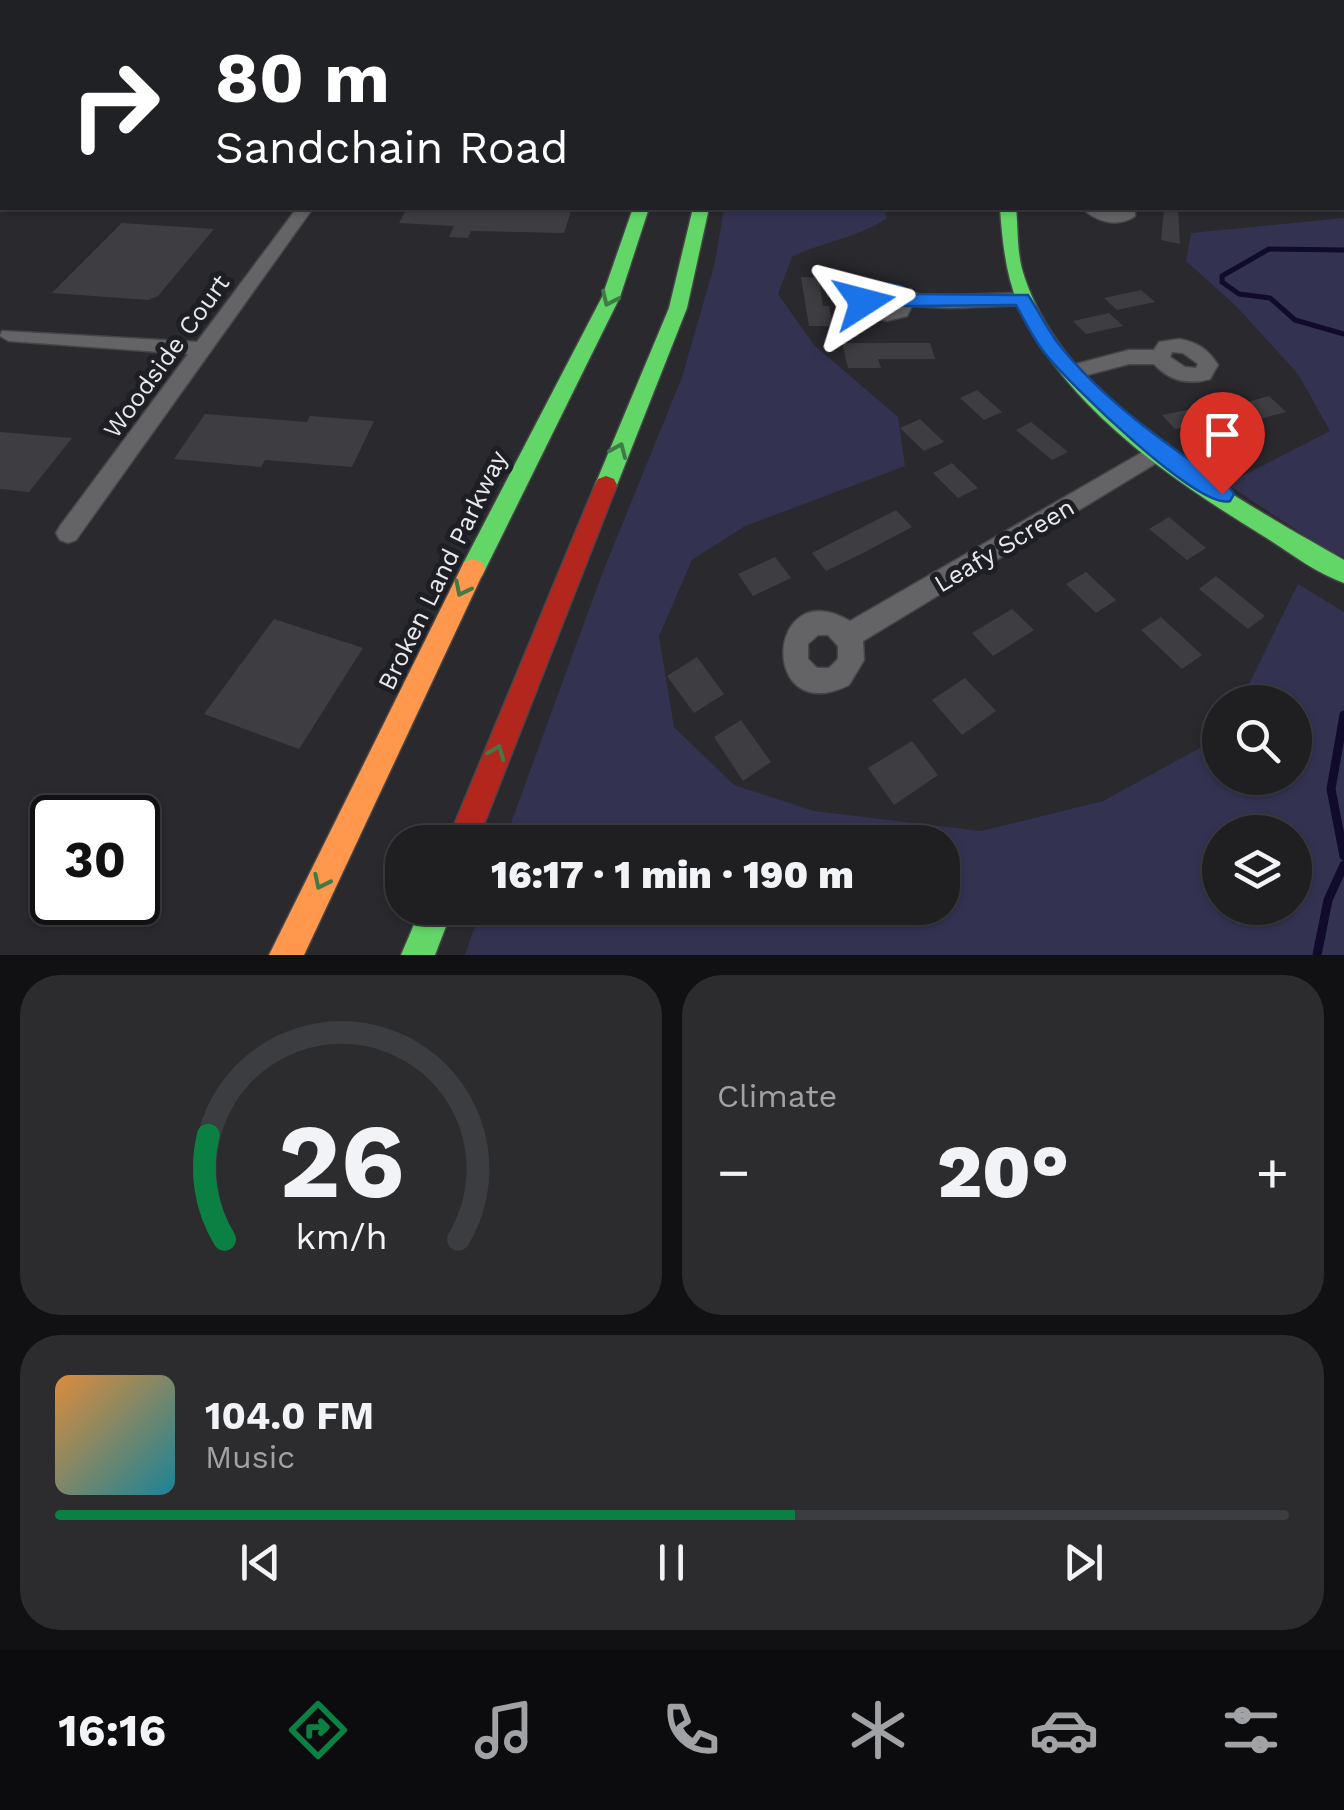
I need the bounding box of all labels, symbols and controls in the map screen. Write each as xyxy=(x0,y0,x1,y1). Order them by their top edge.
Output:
text: 80 m xyxy=(215,37,390,119)
icon: right xyxy=(50,40,180,170)
text: Sandchain Road xyxy=(215,121,568,174)
position arrow xyxy=(812,250,916,354)
street label: Woodside Court xyxy=(97,269,236,444)
one-way arrow xyxy=(602,289,622,307)
pin xyxy=(1180,392,1265,495)
icon: arrive xyxy=(1195,407,1250,462)
one-way arrow xyxy=(607,443,627,461)
street label: Broken Land Parkway xyxy=(372,446,513,695)
street label: Leafy Screen xyxy=(929,492,1079,598)
one-way arrow xyxy=(454,579,474,597)
map controls xyxy=(1202,685,1312,925)
button: search xyxy=(1202,685,1312,795)
one-way arrow xyxy=(486,744,506,761)
speed limit sign: 30 xyxy=(30,795,160,925)
button: layers xyxy=(1202,815,1312,925)
text: 16:17 · 1 min · 190 m xyxy=(491,853,854,897)
one-way arrow xyxy=(313,871,333,889)
text: Climate xyxy=(717,1077,837,1115)
text: 26 xyxy=(278,1100,404,1222)
text: 20° xyxy=(937,1127,1069,1215)
text: − xyxy=(717,1140,750,1204)
text: + xyxy=(1256,1140,1289,1204)
text: km/h xyxy=(295,1216,387,1258)
text: 104.0 FM xyxy=(205,1394,374,1438)
text: Music xyxy=(205,1438,295,1476)
icon: previous xyxy=(233,1535,288,1590)
icon: pause xyxy=(644,1535,699,1590)
icon: next xyxy=(1056,1535,1111,1590)
icon: directions xyxy=(283,1695,353,1765)
icon: music xyxy=(469,1695,539,1765)
icon: phone xyxy=(656,1695,726,1765)
icon: climate xyxy=(843,1695,913,1765)
icon: car xyxy=(1029,1695,1099,1765)
icon: filters xyxy=(1216,1695,1286,1765)
text: 16:16 xyxy=(58,1704,166,1757)

